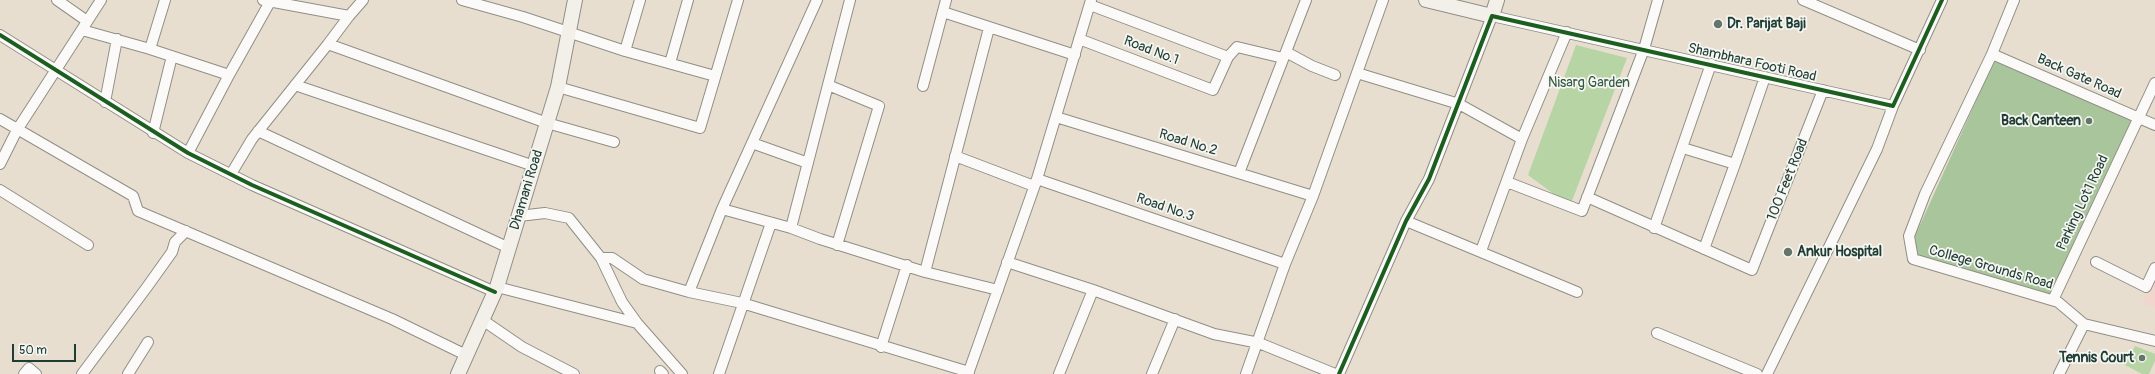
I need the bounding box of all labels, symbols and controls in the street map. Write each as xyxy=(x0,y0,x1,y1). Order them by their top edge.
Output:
place label: Dr. Parijat Baji xyxy=(1727,16,1806,32)
marker: Dr. Parijat Baji xyxy=(1712,18,1724,30)
street label: Road No.1 xyxy=(1121,33,1181,69)
street label: Shambhara Footi Road xyxy=(1686,40,1818,86)
street label: Back Gate Road xyxy=(2034,51,2124,103)
park label: Nisarg Garden xyxy=(1548,75,1630,91)
place label: Back Canteen xyxy=(2001,113,2081,129)
marker: Back Canteen xyxy=(2084,116,2094,126)
street label: Road No.2 xyxy=(1157,126,1219,160)
street label: 100 Feet Road xyxy=(1764,136,1812,224)
street label: Dhamani Road xyxy=(507,148,547,232)
street label: Parking Lot1 Road xyxy=(2054,153,2112,253)
street label: Road No.3 xyxy=(1134,190,1196,226)
street label: College Grounds Road xyxy=(1927,242,2055,294)
place label: Ankur Hospital xyxy=(1797,244,1882,260)
marker: Ankur Hospital xyxy=(1782,246,1794,258)
scale bar xyxy=(14,336,78,362)
text: 50 m xyxy=(19,343,47,358)
place label: Tennis Court xyxy=(2059,350,2134,366)
marker: Tennis Court xyxy=(2137,353,2147,363)

